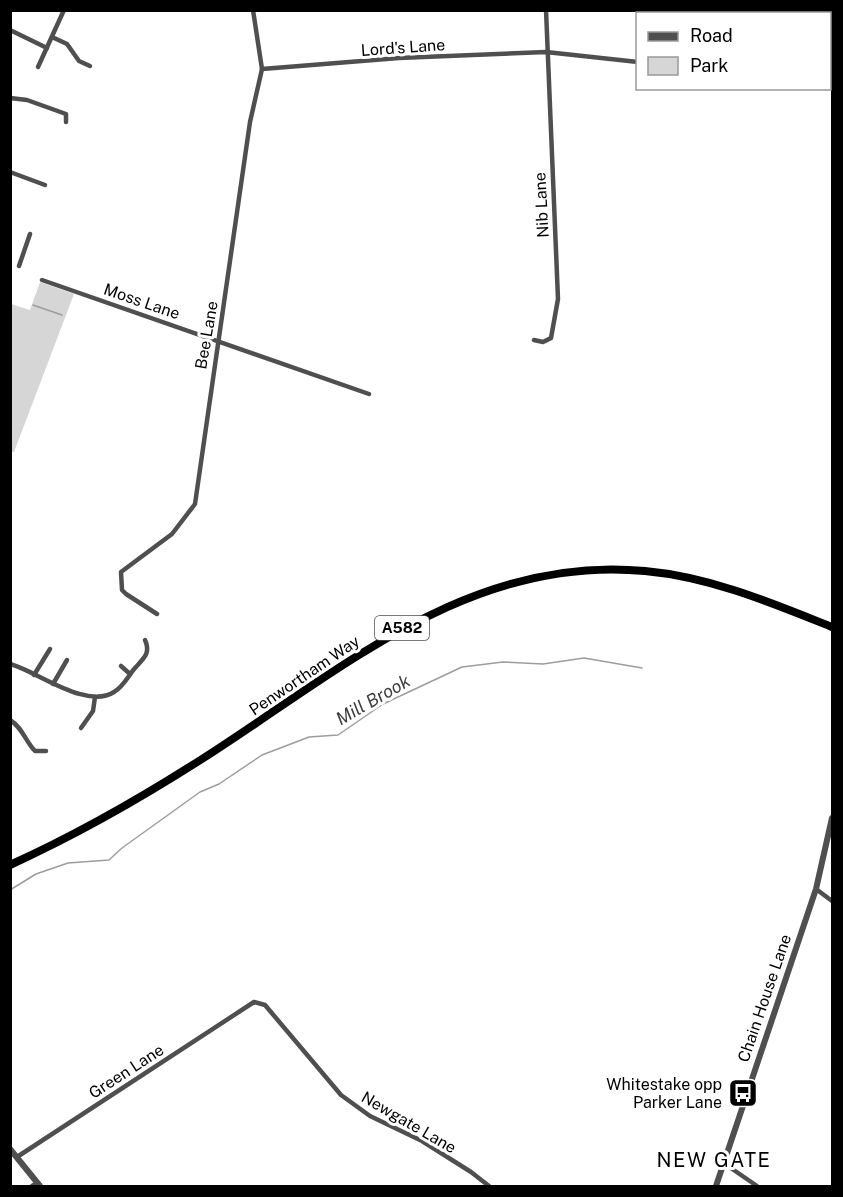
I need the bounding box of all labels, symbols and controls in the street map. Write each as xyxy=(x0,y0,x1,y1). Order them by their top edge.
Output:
legend xyxy=(636,12,831,90)
text: Road xyxy=(690,25,733,46)
street label: Lord's Lane xyxy=(360,35,446,60)
text: Park xyxy=(690,55,728,76)
street label: Nib Lane xyxy=(530,172,553,238)
street label: Moss Lane xyxy=(101,280,182,323)
street label: Bee Lane xyxy=(191,300,222,371)
road number: A582 xyxy=(375,616,429,640)
street label: Penwortham Way xyxy=(246,631,363,719)
water label: Mill Brook xyxy=(332,670,414,729)
street label: Chain House Lane xyxy=(734,932,795,1064)
street label: Green Lane xyxy=(85,1040,167,1103)
place label: Whitestake opp Parker Lane xyxy=(606,1075,722,1112)
bus stop icon: Whitestake opp Parker Lane xyxy=(727,1077,759,1109)
street label: Newgate Lane xyxy=(358,1088,460,1157)
district label: NEW GATE xyxy=(657,1148,771,1172)

